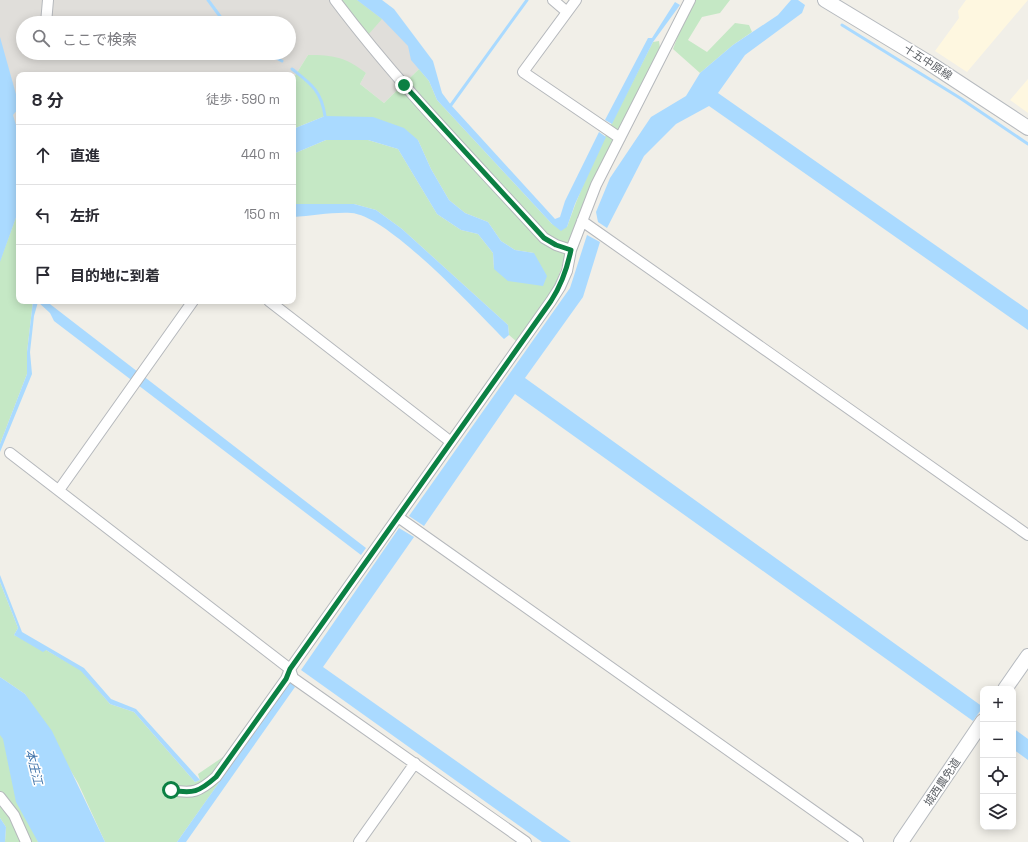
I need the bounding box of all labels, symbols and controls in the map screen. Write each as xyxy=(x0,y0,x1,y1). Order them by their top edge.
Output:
search box xyxy=(16,16,296,60)
icon: search xyxy=(30,27,52,49)
text: ここで検索 xyxy=(62,30,137,49)
street label: 十五中原線 xyxy=(901,41,955,83)
route end xyxy=(395,76,413,94)
text: 8 分 xyxy=(32,89,64,111)
text: 徒歩 · 590 m xyxy=(206,91,280,108)
icon: ahead xyxy=(32,144,54,166)
text: 直進 xyxy=(70,146,100,165)
text: 440 m xyxy=(241,146,280,163)
icon: left xyxy=(32,204,54,226)
text: 左折 xyxy=(70,206,100,225)
text: 150 m xyxy=(244,206,280,223)
icon: arrive xyxy=(32,264,54,286)
text: 目的地に到着 xyxy=(70,266,160,285)
map controls xyxy=(980,686,1016,830)
button: + xyxy=(980,686,1016,722)
button: − xyxy=(980,722,1016,758)
water label: 本庄江 xyxy=(22,748,47,788)
street label: 城西農免道 xyxy=(921,755,963,809)
button: locate xyxy=(980,758,1016,794)
route start xyxy=(162,781,180,799)
button: layers xyxy=(980,794,1016,830)

